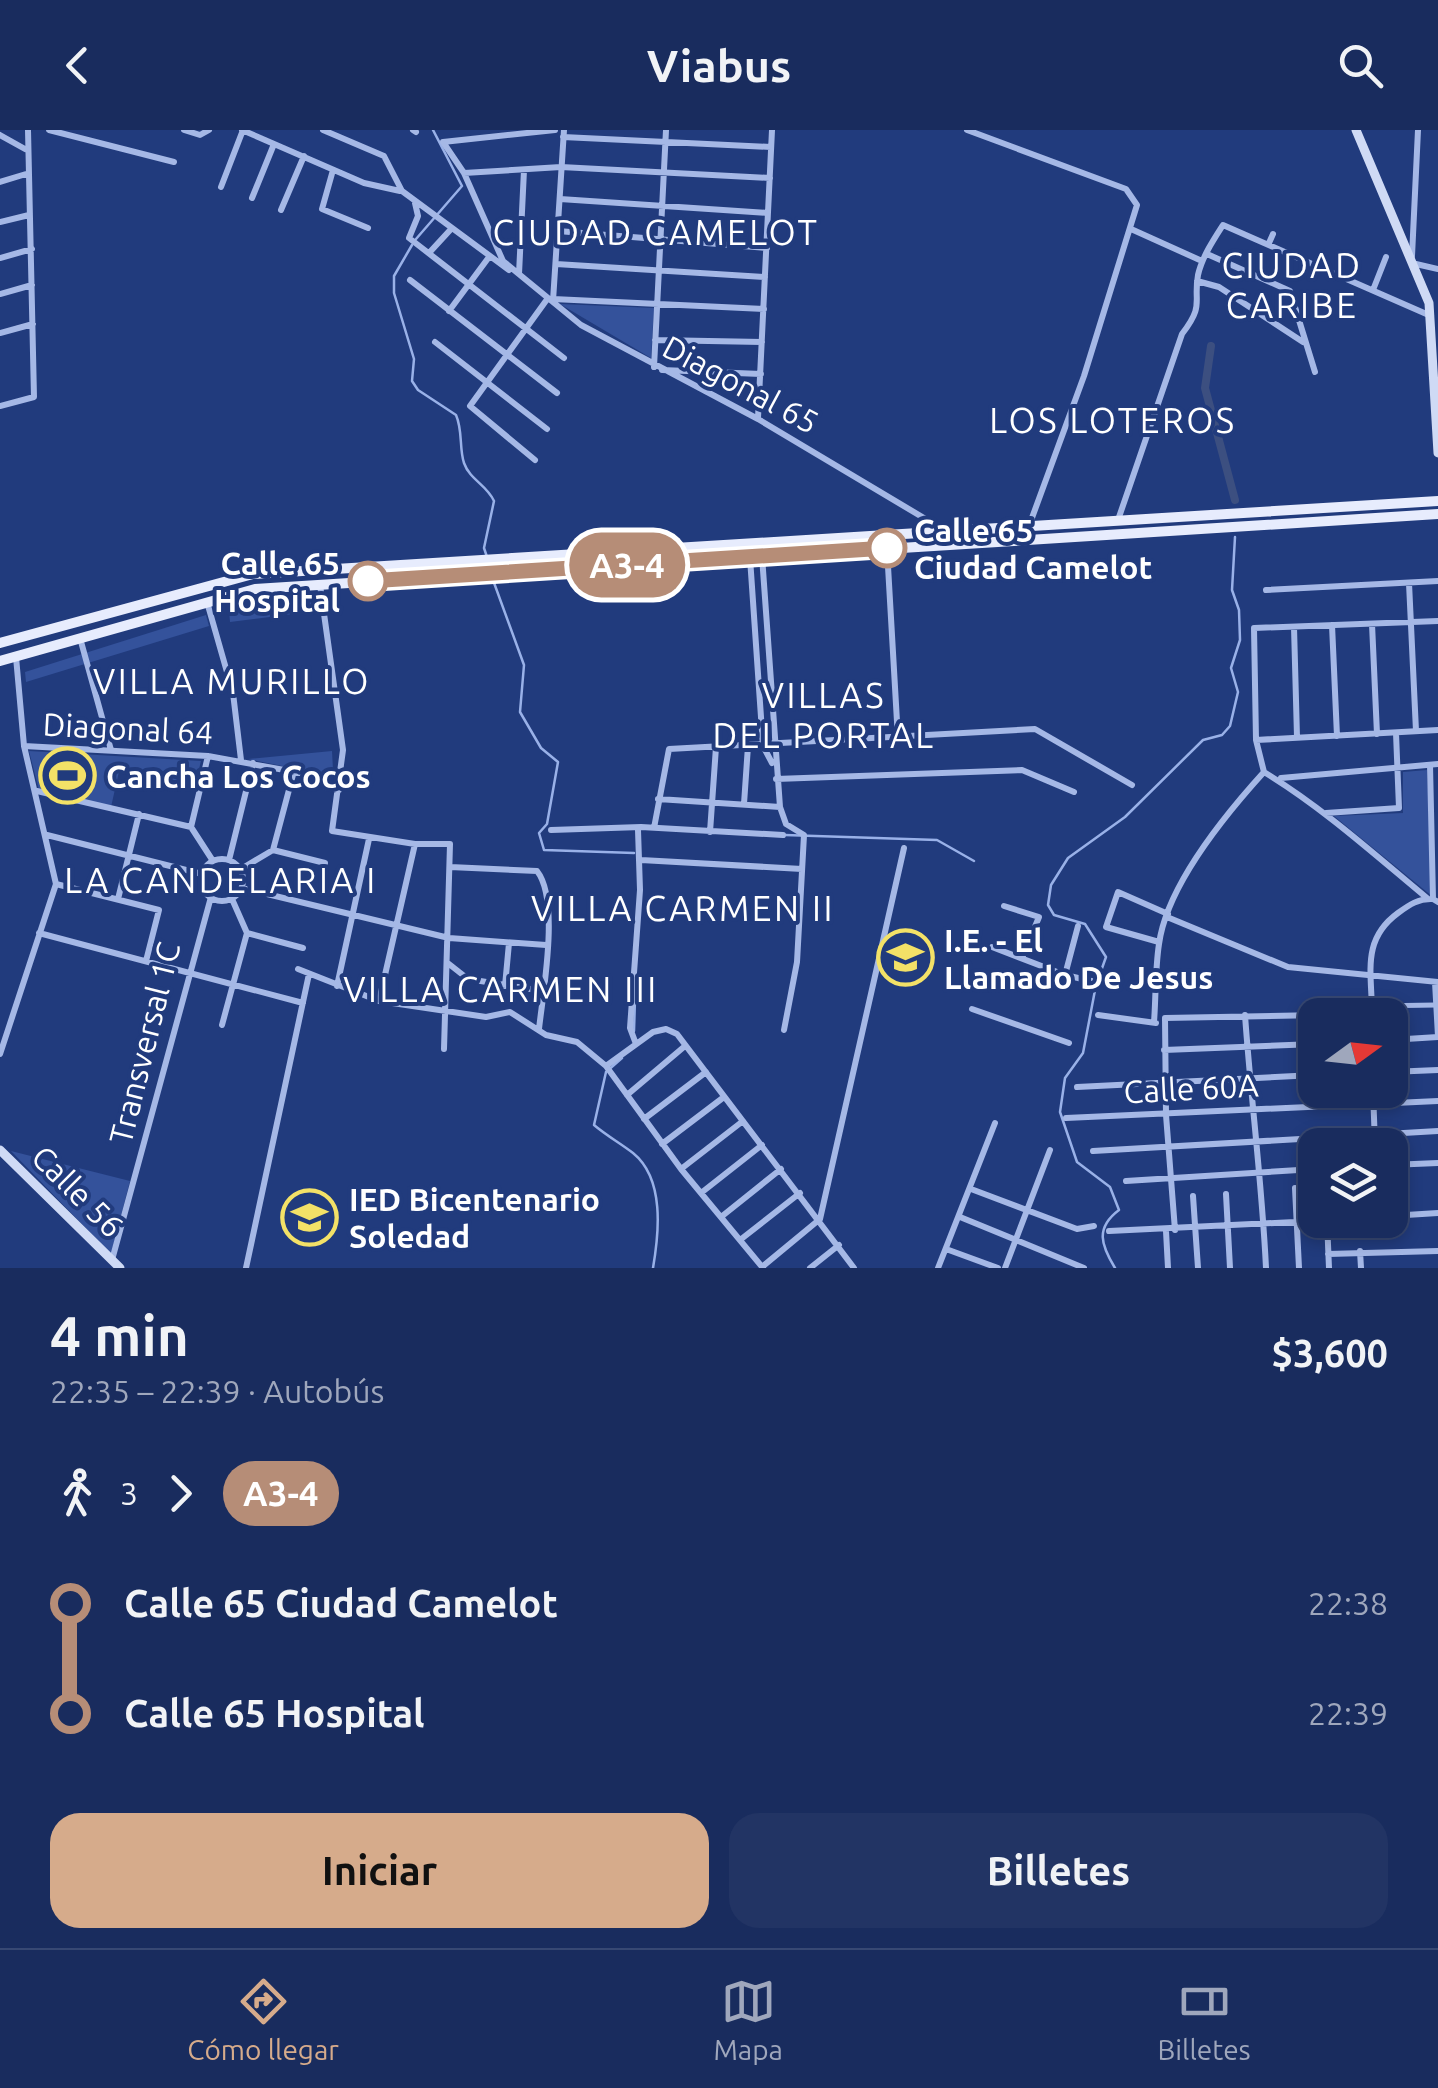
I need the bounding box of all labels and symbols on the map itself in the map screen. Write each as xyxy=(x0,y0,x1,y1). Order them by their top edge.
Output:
district label: CIUDAD CAMELOT xyxy=(493,212,819,252)
district label: CIUDAD CARIBE xyxy=(1221,245,1363,325)
street label: Diagonal 65 xyxy=(657,328,825,440)
district label: LOS LOTEROS xyxy=(989,400,1237,440)
place label: Calle 65 Ciudad Camelot xyxy=(914,512,1152,585)
marker: Calle 65 Ciudad Camelot xyxy=(868,529,906,567)
line badge: A3-4 xyxy=(557,532,697,598)
place label: Calle 65 Hospital xyxy=(214,545,340,618)
marker: Calle 65 Hospital xyxy=(349,562,387,600)
district label: VILLA MURILLO xyxy=(93,661,371,701)
district label: VILLAS DEL PORTAL xyxy=(712,675,936,755)
street label: Diagonal 64 xyxy=(42,706,214,750)
sports icon: Cancha Los Cocos xyxy=(37,746,97,806)
place label: Cancha Los Cocos xyxy=(106,758,371,794)
district label: LA CANDELARIA I xyxy=(64,860,378,900)
district label: VILLA CARMEN II xyxy=(531,888,835,928)
place label: I.E. - El Llamado De Jesus xyxy=(944,922,1213,995)
school or university icon: I.E. - El Llamado De Jesus xyxy=(875,928,935,988)
street label: Transversal 1C xyxy=(102,938,186,1148)
district label: VILLA CARMEN III xyxy=(343,969,659,1009)
north arrow xyxy=(1298,998,1408,1108)
street label: Calle 60A xyxy=(1123,1066,1259,1110)
street label: Calle 56 xyxy=(25,1138,131,1244)
place label: IED Bicentenario Soledad xyxy=(349,1181,600,1254)
school or university icon: IED Bicentenario Soledad xyxy=(280,1187,340,1247)

